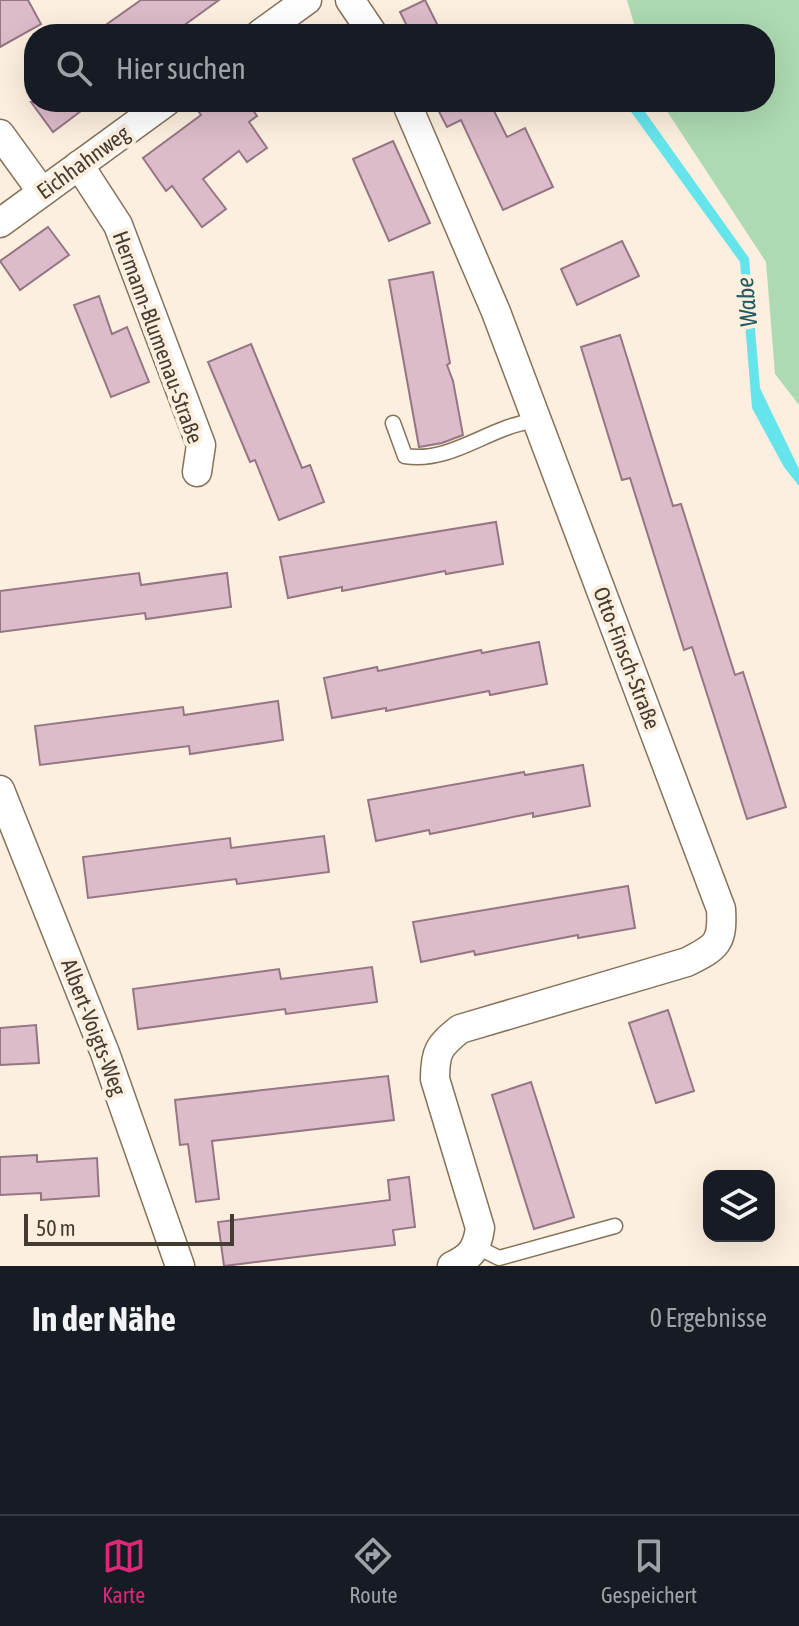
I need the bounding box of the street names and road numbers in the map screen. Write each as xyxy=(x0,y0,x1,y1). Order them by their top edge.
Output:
street label: Eichhahnweg xyxy=(32,119,135,204)
street label: Hermann-Blumenau-Straße xyxy=(107,227,209,447)
street label: Otto-Finsch-Straße xyxy=(588,583,666,733)
street label: Albert-Voigts-Weg xyxy=(56,955,132,1100)

